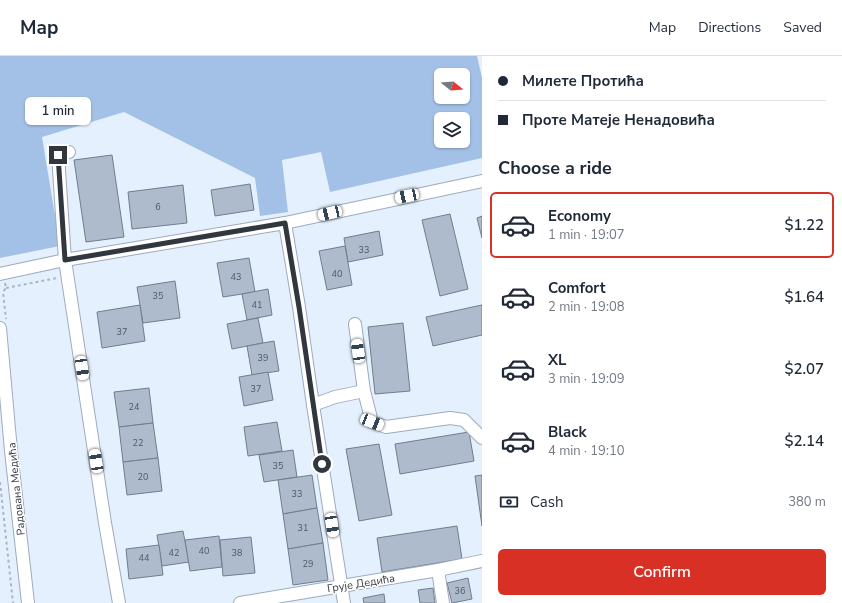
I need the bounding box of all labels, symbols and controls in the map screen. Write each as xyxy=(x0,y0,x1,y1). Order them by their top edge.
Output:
text: Map xyxy=(20,15,58,41)
text: Map xyxy=(649,18,676,37)
text: Directions xyxy=(698,18,761,37)
text: Saved xyxy=(783,18,822,37)
north arrow xyxy=(434,68,470,104)
map controls xyxy=(434,68,470,148)
text: Милете Протића xyxy=(522,71,644,91)
callout: 1 min xyxy=(25,97,91,125)
text: 1 min xyxy=(41,102,75,120)
text: Проте Матеје Ненадовића xyxy=(522,110,715,130)
button: layers xyxy=(434,112,470,148)
route end xyxy=(49,146,67,164)
text: Choose a ride xyxy=(498,156,612,180)
car xyxy=(394,188,420,204)
house number: 6 xyxy=(155,201,161,213)
car xyxy=(317,204,343,222)
text: Economy xyxy=(548,206,611,226)
icon: car xyxy=(500,207,536,243)
text: $1.22 xyxy=(784,215,824,235)
text: 1 min · 19:07 xyxy=(548,226,624,244)
house number: 33 xyxy=(359,244,369,256)
house number: 40 xyxy=(332,268,342,280)
house number: 43 xyxy=(231,271,241,283)
text: Comfort xyxy=(548,278,605,298)
icon: car xyxy=(500,279,536,315)
text: $1.64 xyxy=(784,287,824,307)
house number: 35 xyxy=(153,290,163,302)
text: 2 min · 19:08 xyxy=(548,298,624,316)
house number: 41 xyxy=(252,299,262,311)
house number: 37 xyxy=(117,326,127,338)
car xyxy=(350,338,366,364)
text: XL xyxy=(548,350,567,370)
icon: car xyxy=(500,351,536,387)
house number: 39 xyxy=(258,352,268,364)
car xyxy=(74,355,90,381)
text: $2.07 xyxy=(784,359,824,379)
text: 3 min · 19:09 xyxy=(548,370,624,388)
house number: 37 xyxy=(251,383,261,395)
house number: 24 xyxy=(129,401,140,413)
car xyxy=(359,412,385,432)
text: Black xyxy=(548,422,586,442)
icon: car xyxy=(500,423,536,459)
text: $2.14 xyxy=(784,431,824,451)
house number: 22 xyxy=(133,437,143,449)
street label: Радована Медића xyxy=(4,442,29,536)
text: 4 min · 19:10 xyxy=(548,442,624,460)
car xyxy=(88,448,104,474)
route start xyxy=(313,455,331,473)
house number: 35 xyxy=(273,460,283,472)
house number: 20 xyxy=(138,471,148,483)
house number: 33 xyxy=(292,488,302,500)
icon: cash xyxy=(498,491,520,513)
text: Cash xyxy=(530,492,564,512)
text: 380 m xyxy=(788,493,826,511)
car xyxy=(324,512,340,538)
house number: 31 xyxy=(298,522,308,534)
house number: 40 xyxy=(199,545,209,557)
house number: 42 xyxy=(169,547,179,559)
house number: 38 xyxy=(232,547,242,559)
button: Confirm xyxy=(498,549,826,595)
house number: 44 xyxy=(139,552,150,564)
house number: 29 xyxy=(303,558,313,570)
street label: Грује Дедића xyxy=(326,571,396,596)
house number: 36 xyxy=(455,585,465,597)

